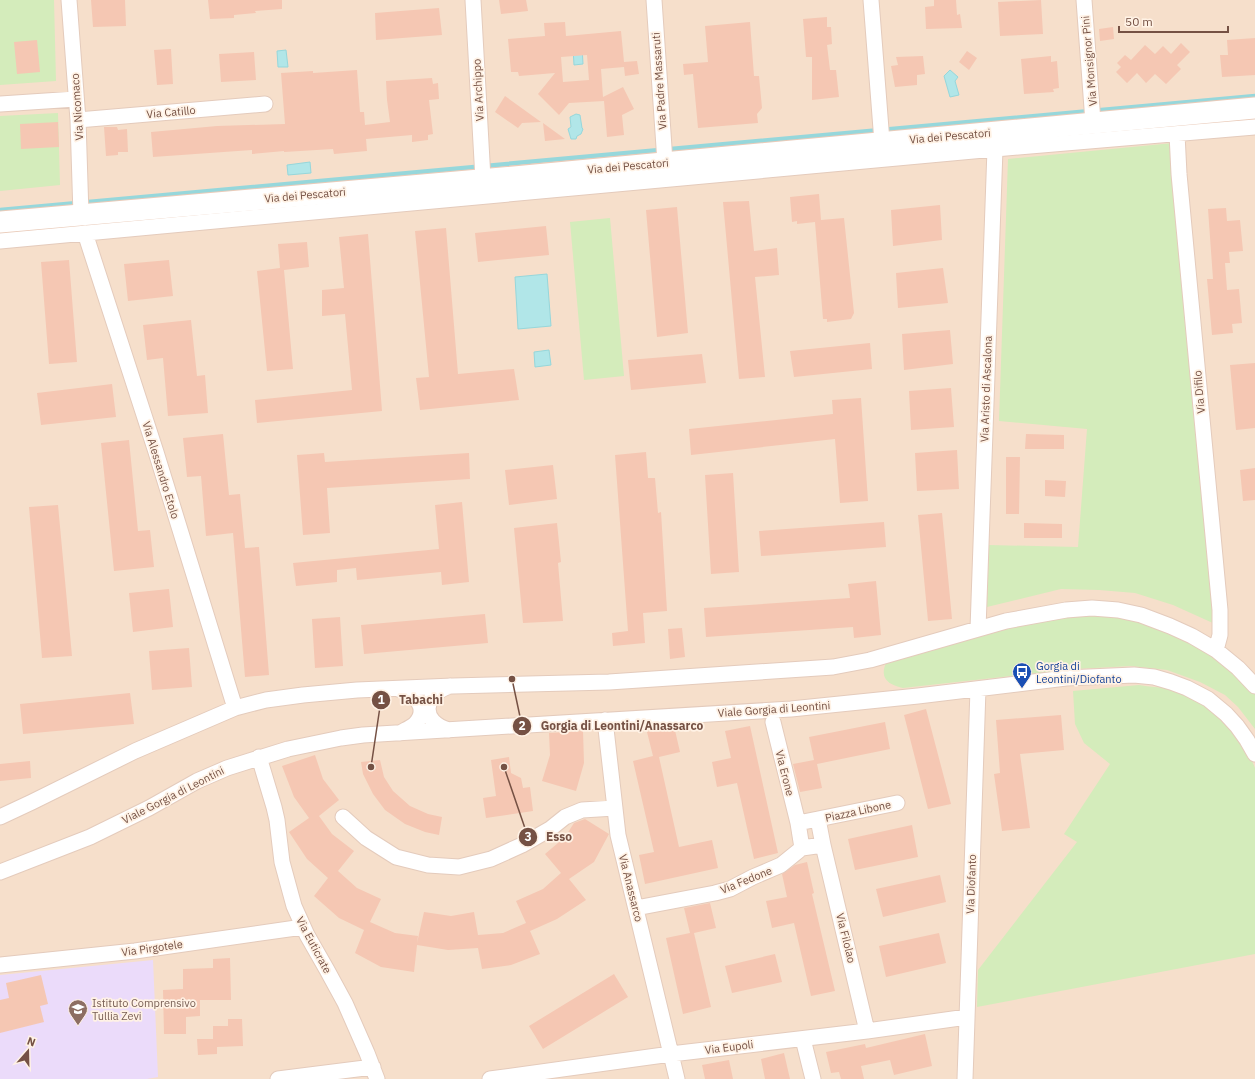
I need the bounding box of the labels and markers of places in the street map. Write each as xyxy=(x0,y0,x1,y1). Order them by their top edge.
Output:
place label: Gorgia di Leontini/Diofanto xyxy=(1036,659,1122,686)
bus stop icon: Gorgia di Leontini/Diofanto xyxy=(1011,661,1033,689)
callout: Tabachi xyxy=(371,688,451,712)
callout: Gorgia di Leontini/Anassarco xyxy=(512,714,711,738)
callout: Esso xyxy=(518,825,580,849)
place label: Istituto Comprensivo Tullia Zevi xyxy=(92,996,196,1023)
school or university icon: Istituto Comprensivo Tullia Zevi xyxy=(67,998,89,1026)

